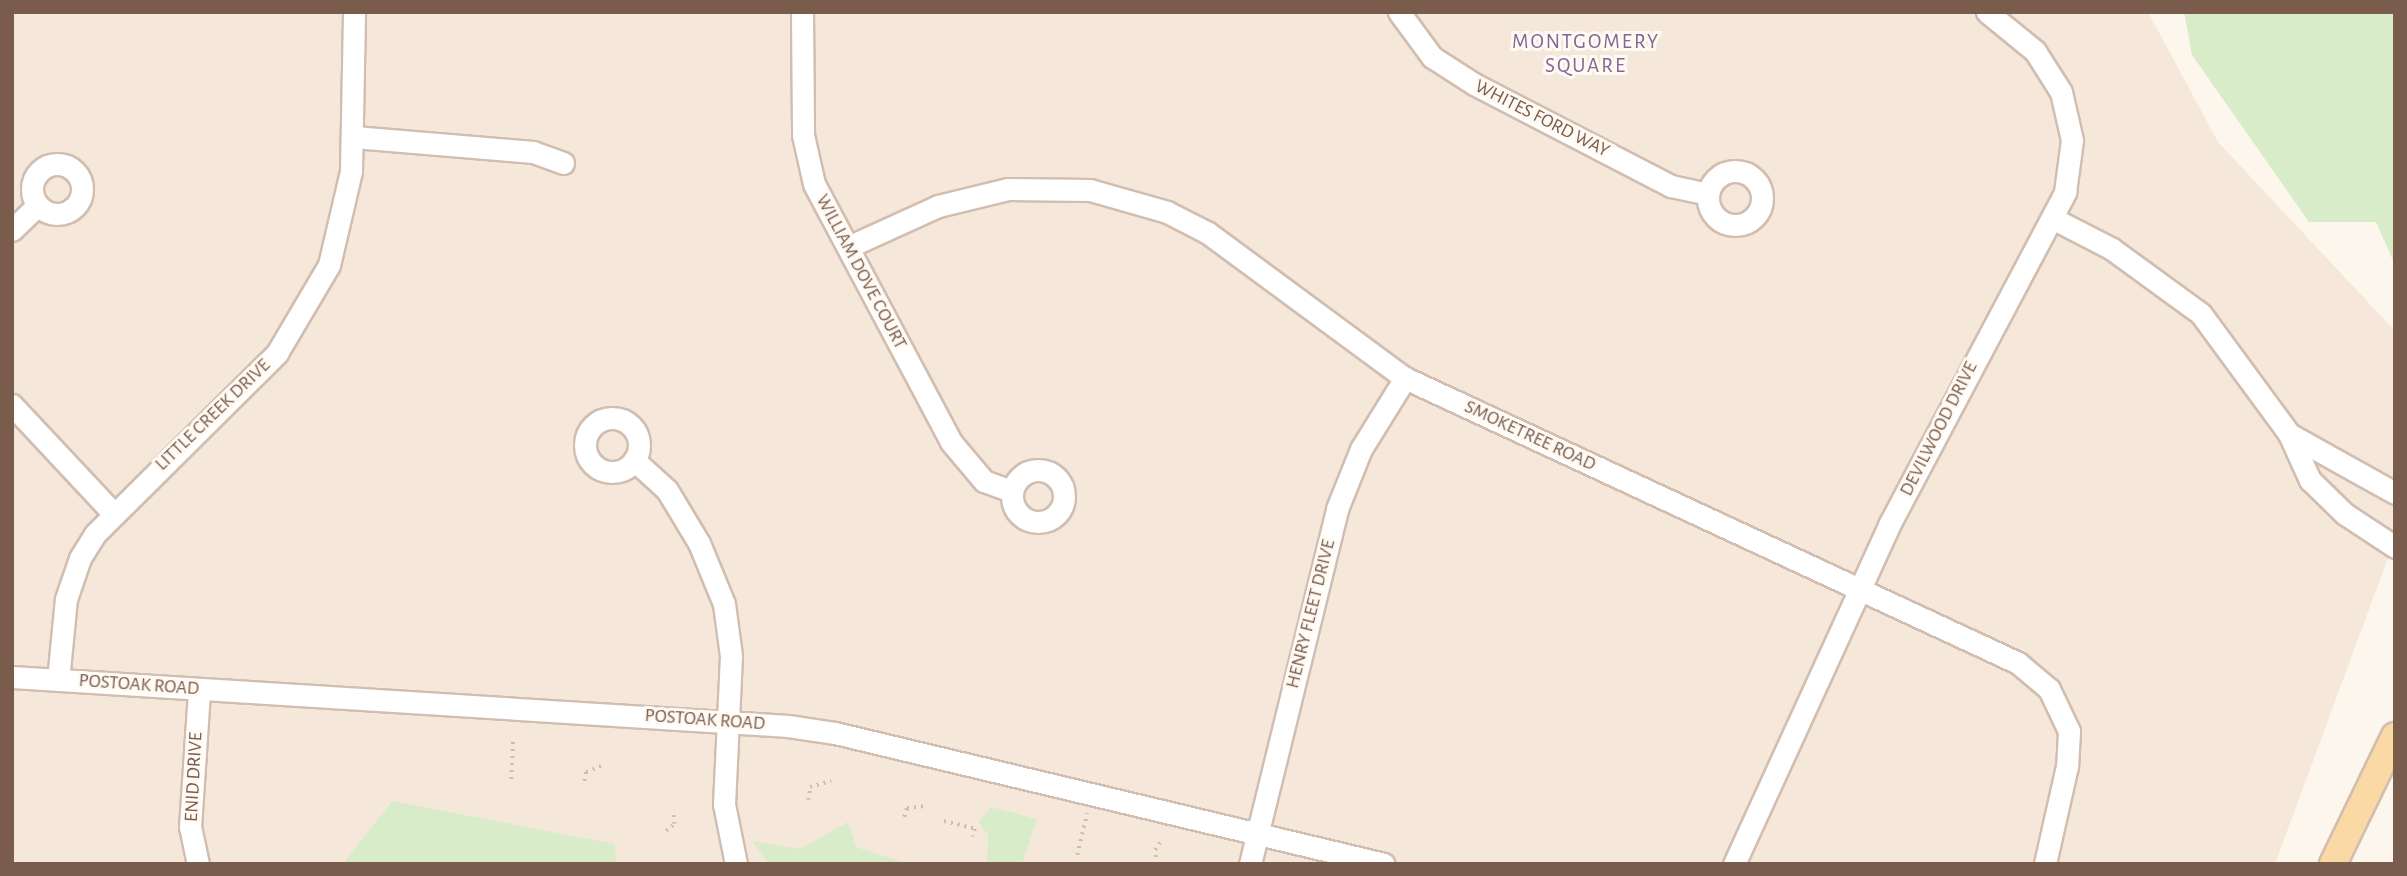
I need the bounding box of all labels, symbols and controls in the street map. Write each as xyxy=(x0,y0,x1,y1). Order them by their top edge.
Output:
district label: MONTGOMERY SQUARE xyxy=(1513,29,1659,79)
street label: WHITES FORD WAY xyxy=(1471,75,1613,163)
street label: WILLIAM DOVE COURT xyxy=(811,191,911,353)
street label: LITTLE CREEK DRIVE xyxy=(151,354,275,476)
street label: DEVILWOOD DRIVE xyxy=(1895,358,1983,500)
street label: SMOKETREE ROAD xyxy=(1461,396,1599,476)
street label: HENRY FLEET DRIVE xyxy=(1281,537,1341,691)
street label: POSTOAK ROAD xyxy=(78,669,200,701)
street label: POSTOAK ROAD xyxy=(644,704,766,736)
street label: ENID DRIVE xyxy=(180,731,208,823)

